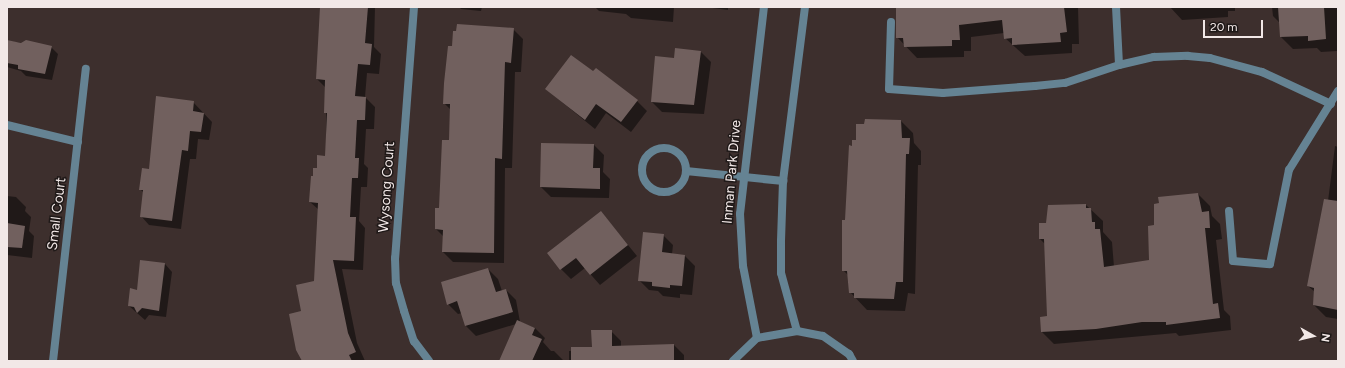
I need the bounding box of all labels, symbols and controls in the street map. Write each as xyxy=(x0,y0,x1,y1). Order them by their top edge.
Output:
scale bar xyxy=(1205,12,1265,38)
text: 20 m xyxy=(1210,20,1238,34)
street label: Inman Park Drive xyxy=(719,119,745,225)
street label: Wysong Court xyxy=(375,141,399,233)
street label: Small Court xyxy=(44,177,70,251)
north arrow xyxy=(1293,316,1333,356)
text: N xyxy=(1318,333,1332,343)

